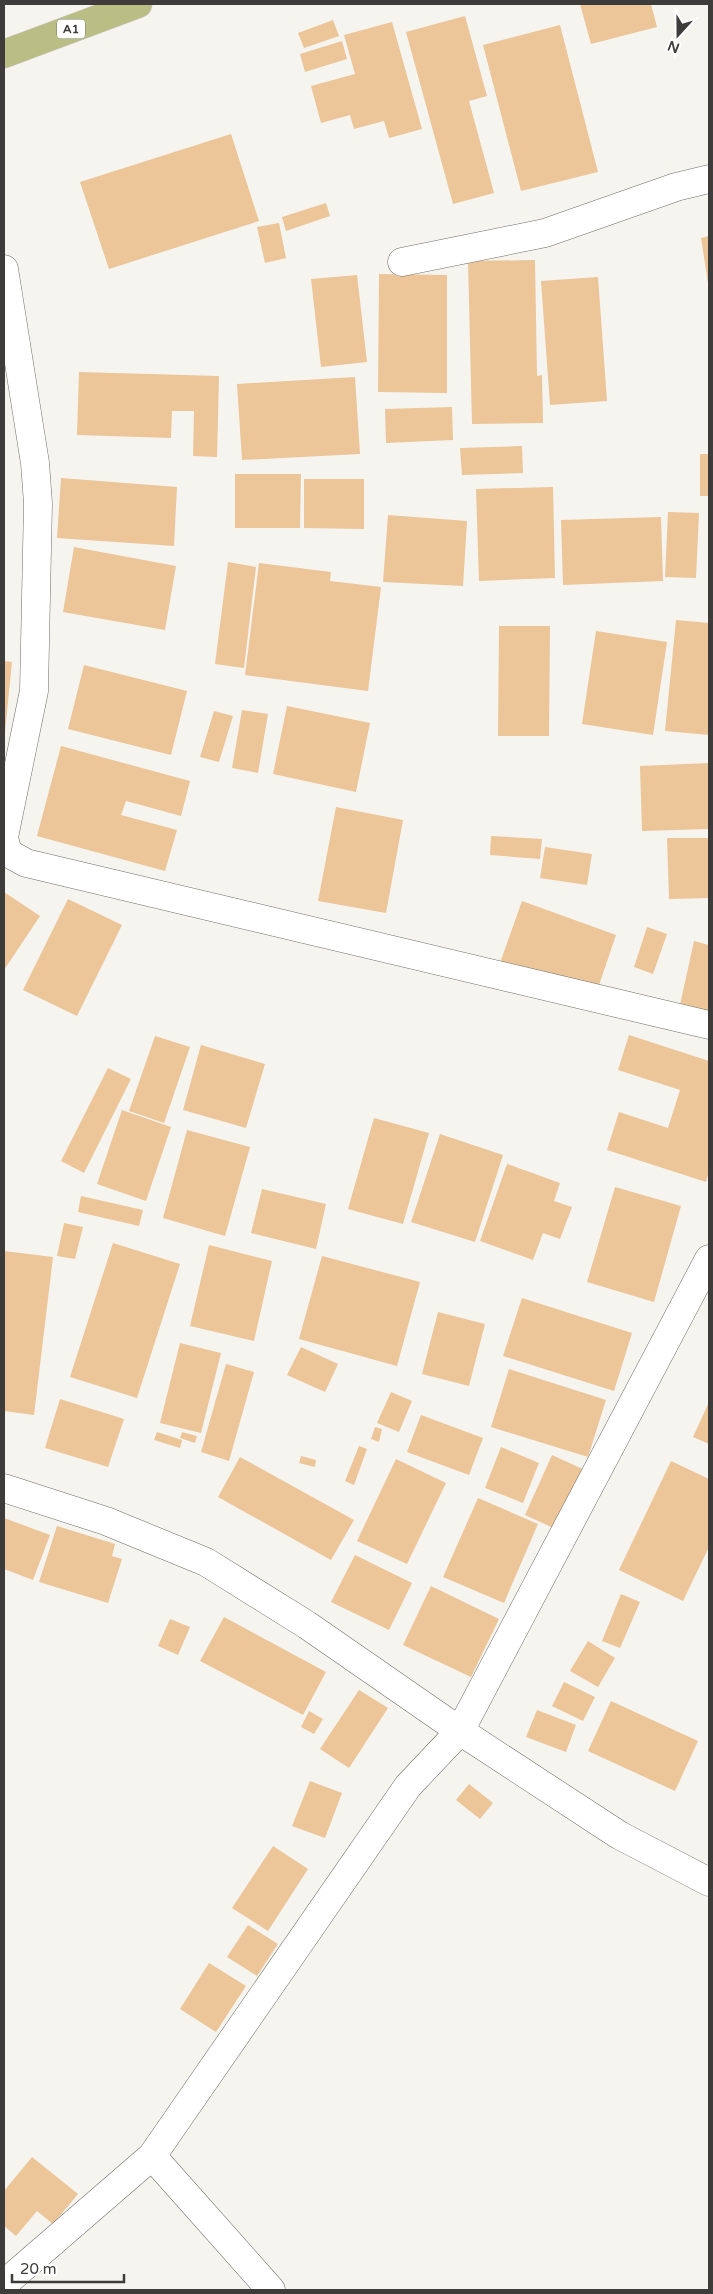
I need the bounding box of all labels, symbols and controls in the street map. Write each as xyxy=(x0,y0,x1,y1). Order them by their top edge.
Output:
north arrow xyxy=(653,10,703,60)
road number: A1 xyxy=(57,20,85,38)
text: N xyxy=(665,37,682,57)
scale bar xyxy=(12,2252,125,2284)
text: 20 m xyxy=(20,2260,57,2278)

